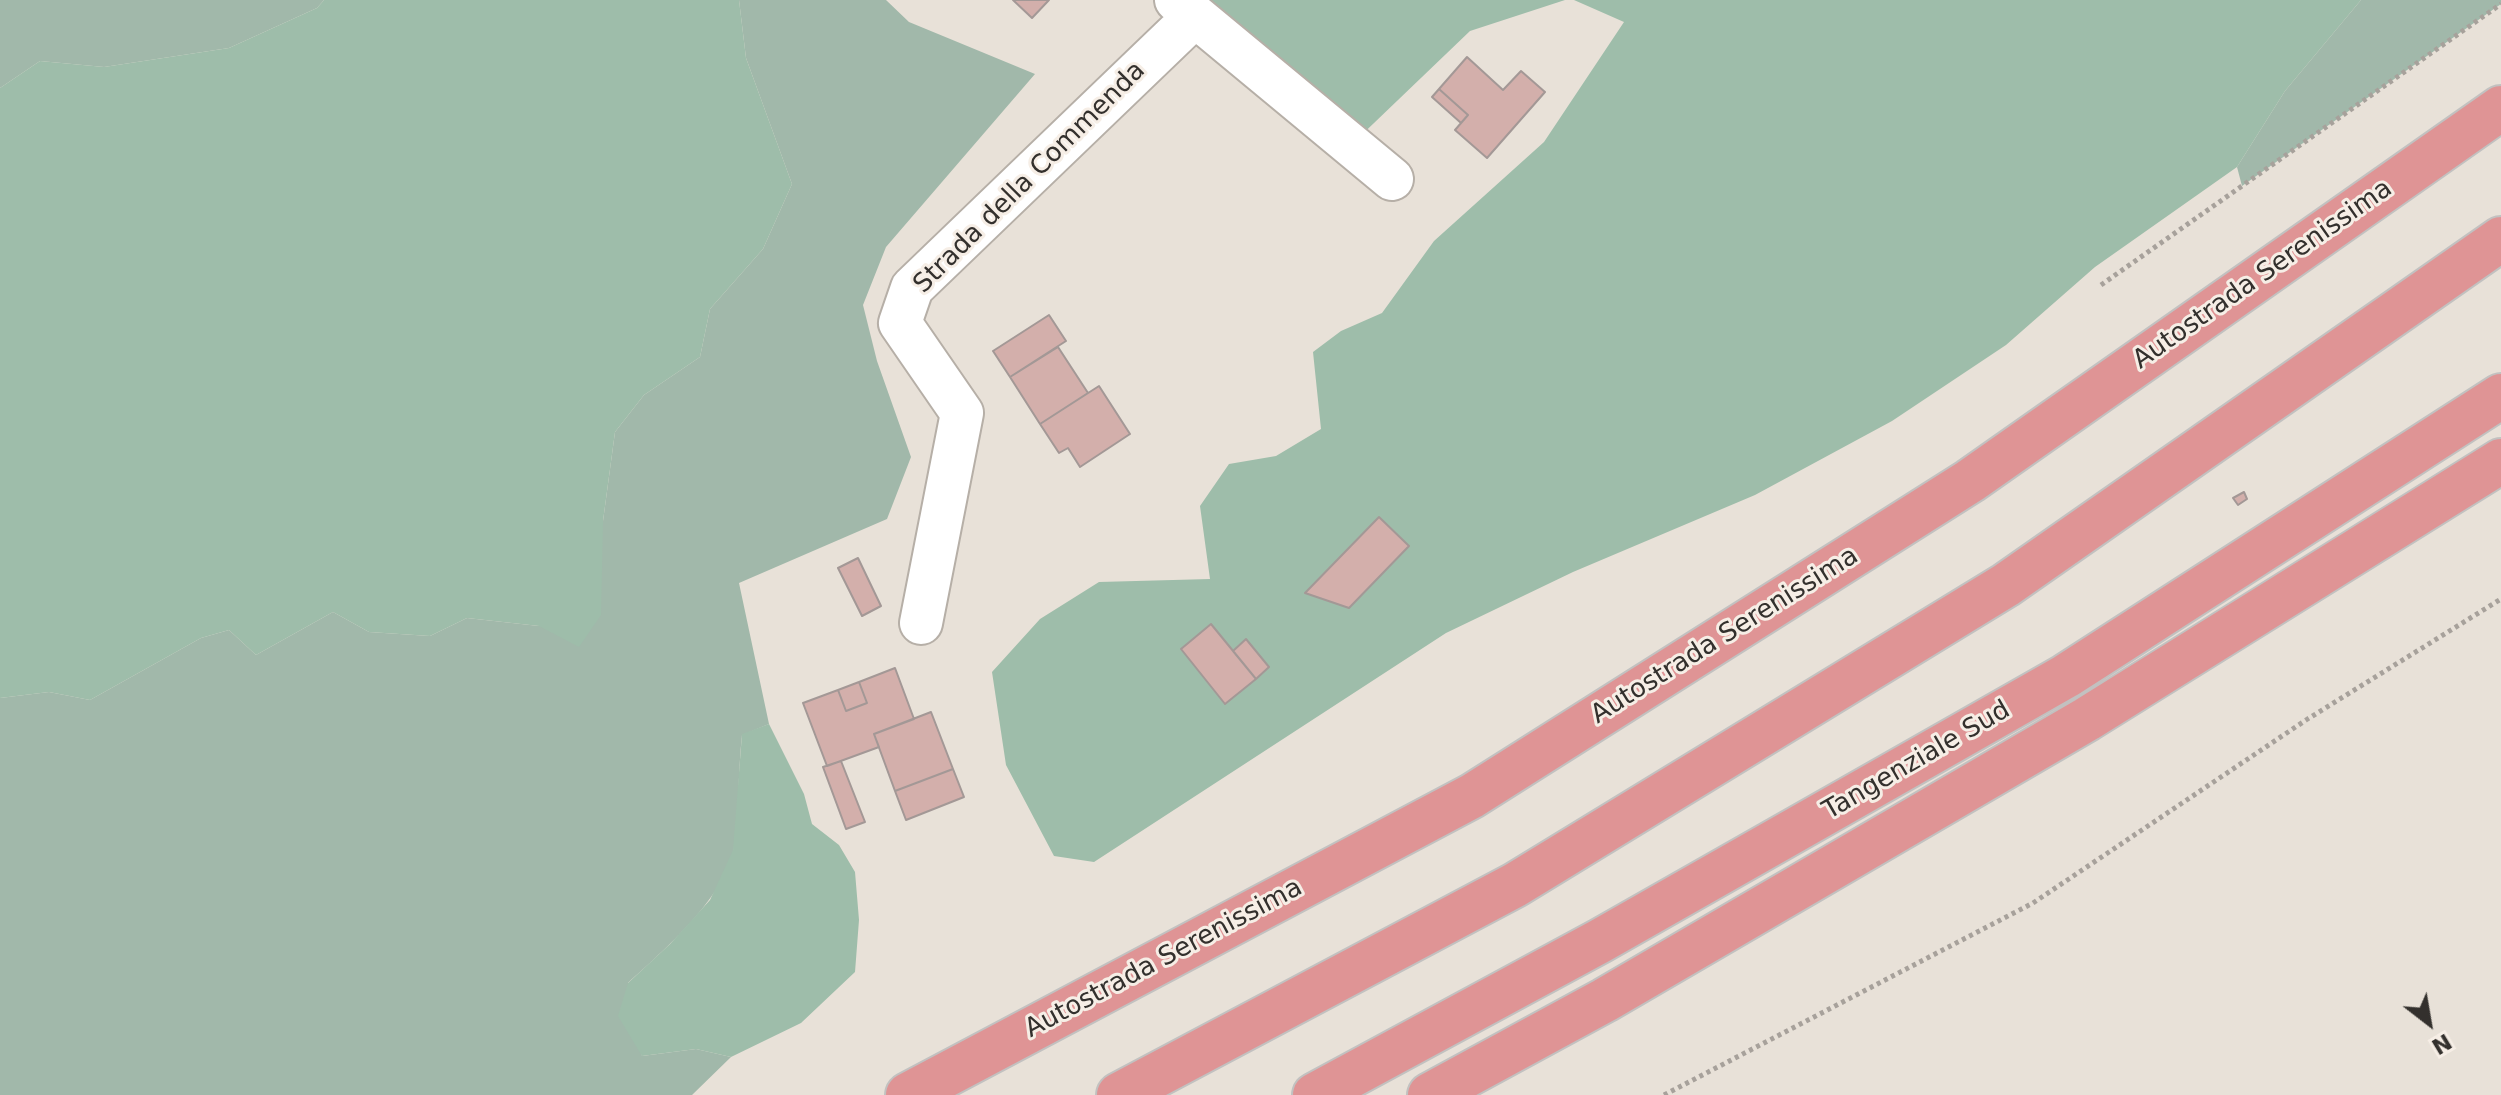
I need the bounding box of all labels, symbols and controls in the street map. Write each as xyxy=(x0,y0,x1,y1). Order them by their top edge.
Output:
street label: Strada della Commenda xyxy=(908,56,1152,300)
street label: Autostrada Serenissima xyxy=(2127,174,2399,376)
street label: Autostrada Serenissima xyxy=(1586,541,1864,731)
street label: Tangenziale Sud xyxy=(1818,695,2016,827)
street label: Autostrada Serenissima xyxy=(1020,873,1308,1045)
north arrow xyxy=(2389,983,2469,1063)
text: N xyxy=(2427,1029,2456,1059)

